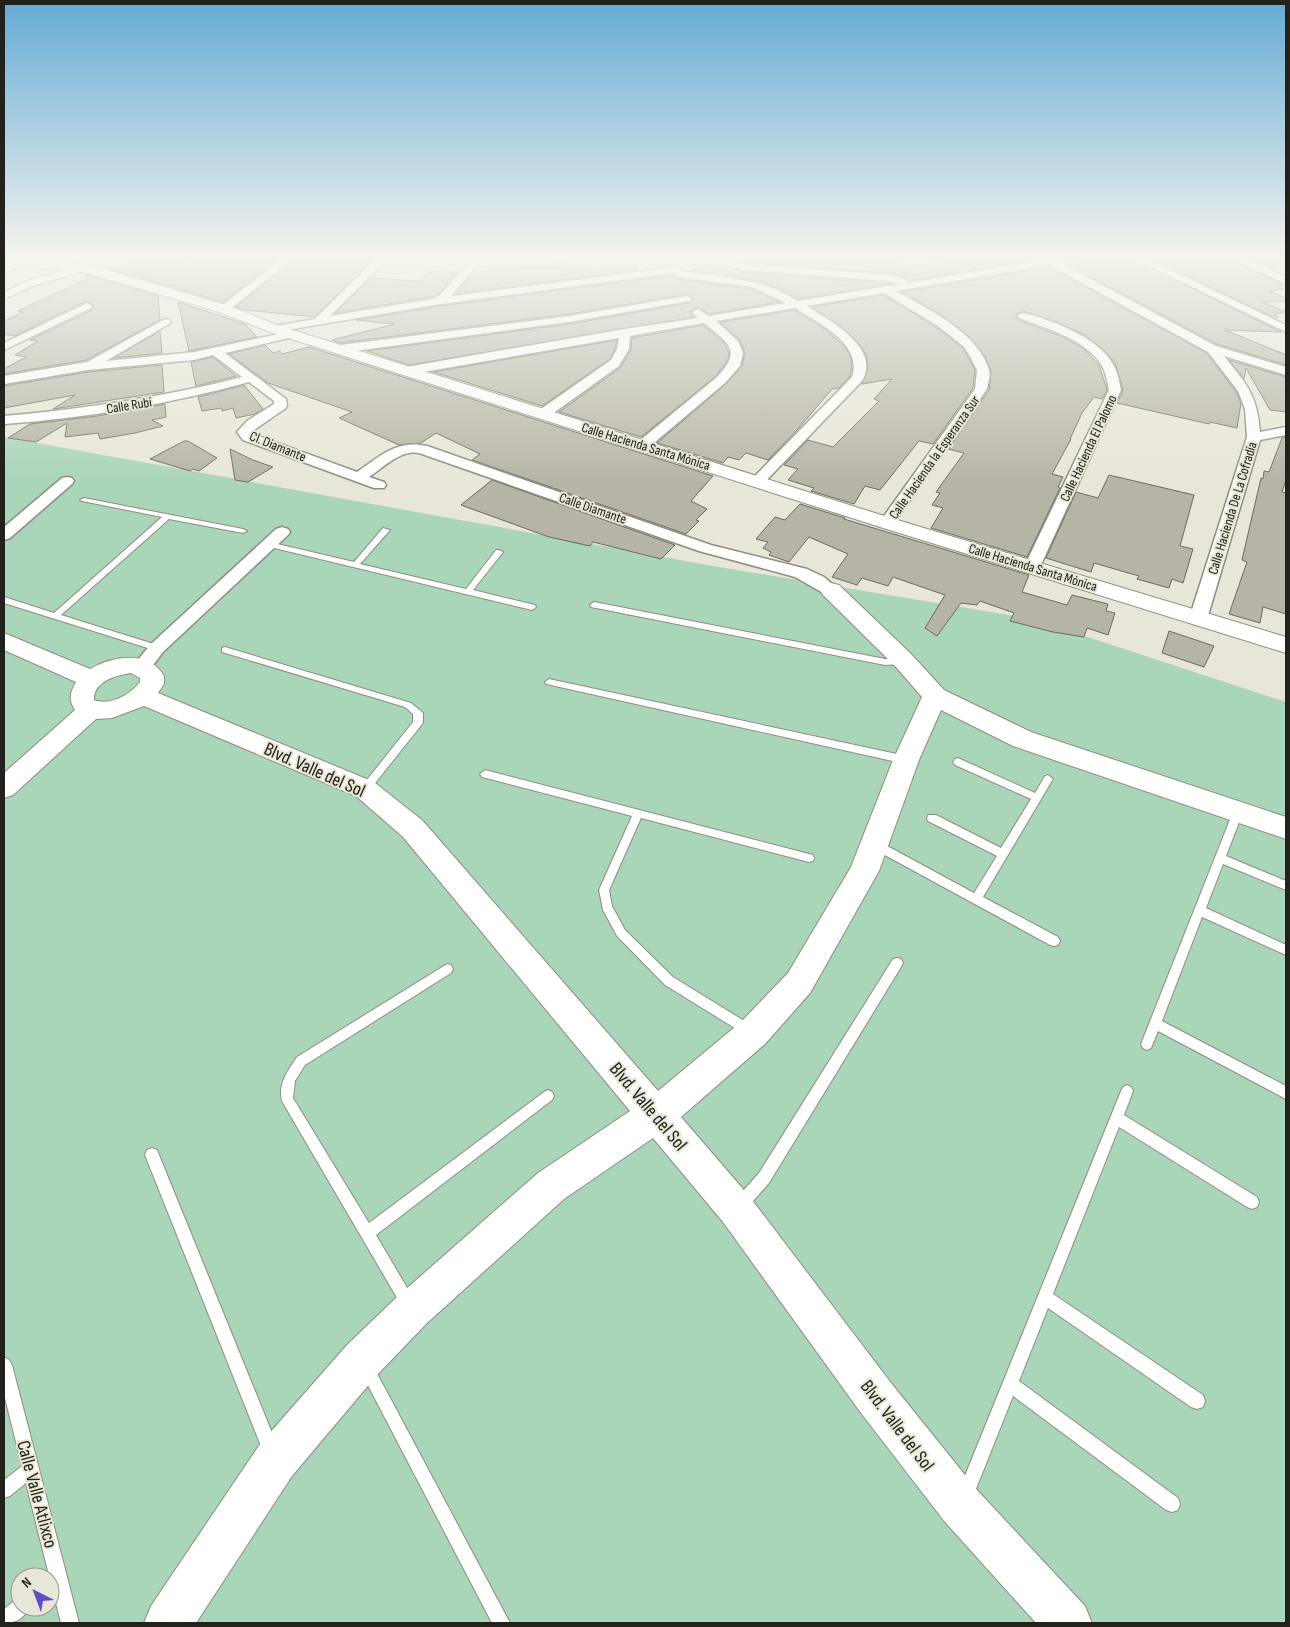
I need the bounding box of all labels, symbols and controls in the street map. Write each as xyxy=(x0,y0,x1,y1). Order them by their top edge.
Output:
street label: Calle Hacienda la Esperanza Sur xyxy=(885,392,984,522)
street label: Calle Hacienda El Palomo xyxy=(1056,392,1121,504)
street label: Calle Rubí xyxy=(105,393,153,417)
street label: Calle Hacienda Santa Mónica xyxy=(579,419,712,474)
street label: Cl. Diamante xyxy=(247,427,309,465)
street label: Calle Hacienda De La Cofradía xyxy=(1204,440,1261,577)
street label: Calle Diamante xyxy=(557,489,629,528)
street label: Calle Hacienda Santa Mónica xyxy=(966,540,1099,595)
street label: Blvd. Valle del Sol xyxy=(260,738,369,803)
street label: Blvd. Valle del Sol xyxy=(604,1058,692,1156)
street label: Blvd. Valle del Sol xyxy=(855,1376,939,1476)
street label: Calle Valle Atlixco xyxy=(11,1438,62,1551)
north arrow xyxy=(10,1567,60,1617)
text: N xyxy=(18,1574,35,1592)

